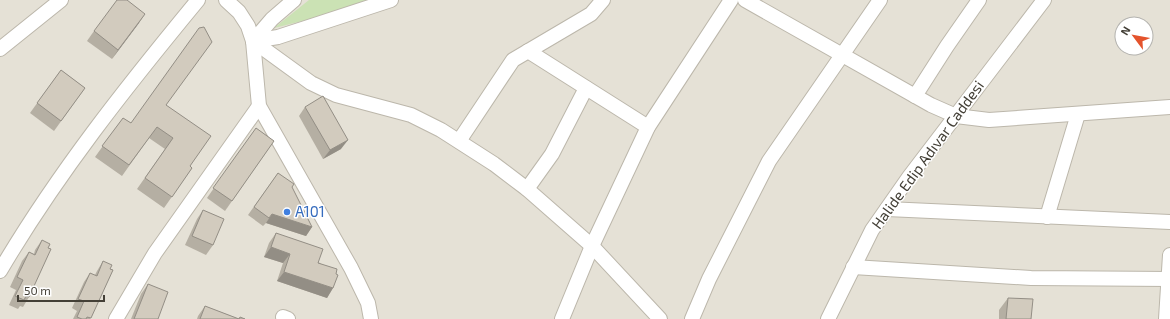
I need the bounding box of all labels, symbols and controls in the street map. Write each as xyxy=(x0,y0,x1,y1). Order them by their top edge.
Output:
north arrow xyxy=(1114,16,1154,56)
text: N xyxy=(1117,24,1133,37)
street label: Halide Edip Adıvar Caddesi xyxy=(867,77,987,232)
place label: A101 xyxy=(295,202,325,220)
marker: A101 xyxy=(282,207,292,217)
scale bar xyxy=(18,277,104,303)
text: 50 m xyxy=(24,283,51,297)

